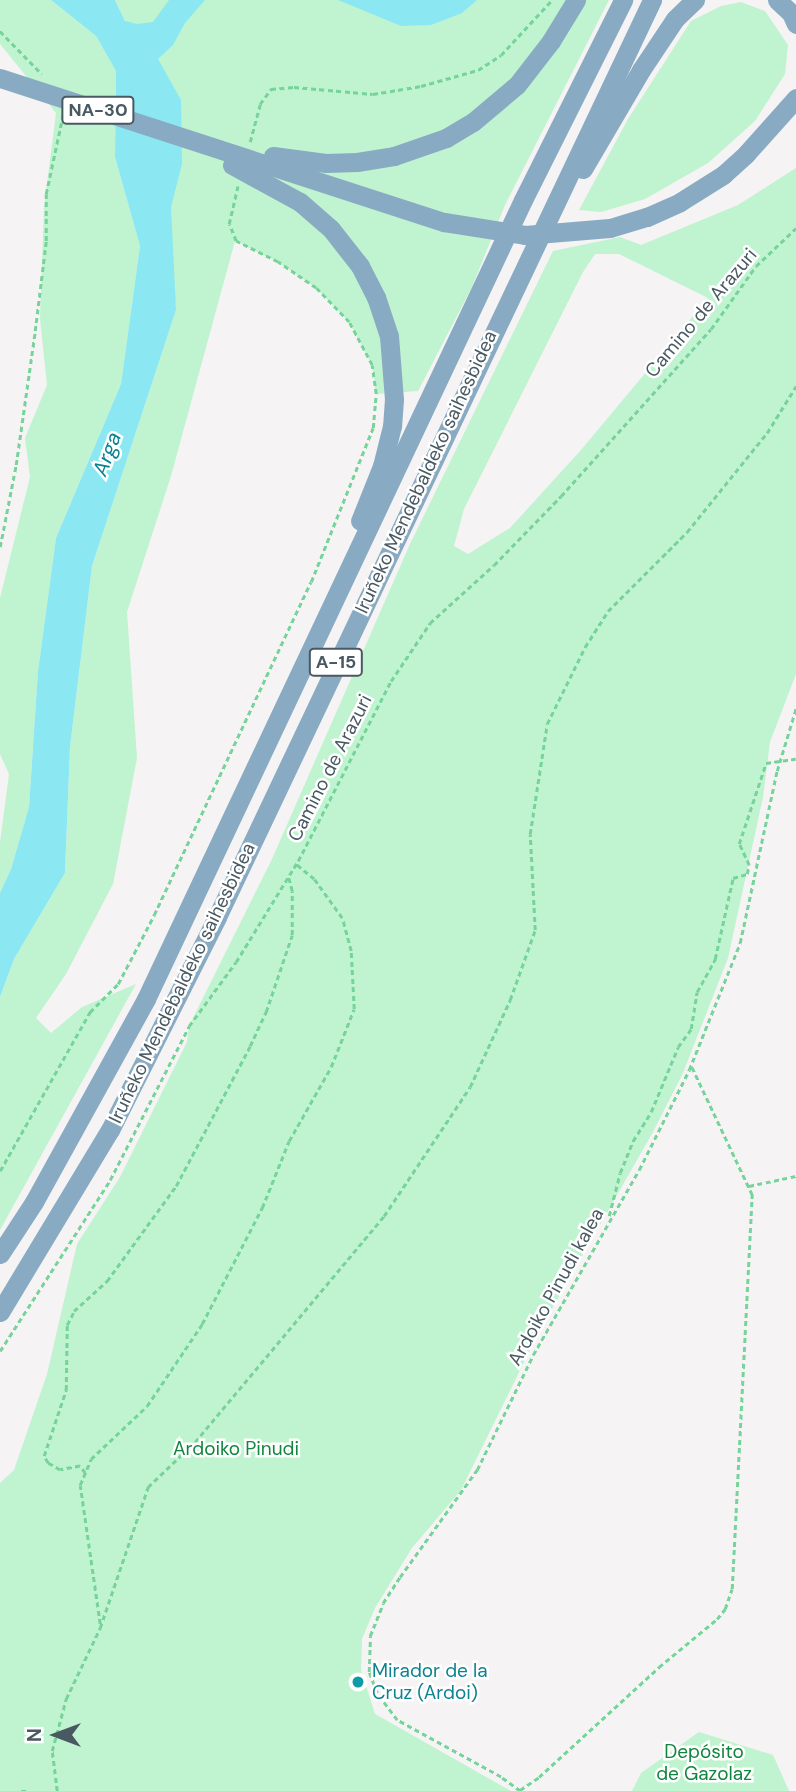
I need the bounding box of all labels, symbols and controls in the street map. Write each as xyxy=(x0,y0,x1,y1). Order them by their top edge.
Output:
road number: NA-30 xyxy=(61,96,135,124)
street label: Camino de Arazuri xyxy=(640,244,762,382)
street label: Iruñeko Mendebaldeko saihesbidea xyxy=(350,327,502,617)
water label: Arga xyxy=(87,429,127,479)
road number: A-15 xyxy=(308,648,364,676)
street label: Camino de Arazuri xyxy=(283,691,377,845)
street label: Iruñeko Mendebaldeko saihesbidea xyxy=(104,839,260,1127)
street label: Ardoiko Pinudi kalea xyxy=(503,1204,609,1370)
park label: Ardoiko Pinudi xyxy=(173,1438,299,1460)
place label: Mirador de la Cruz (Ardoi) xyxy=(372,1660,488,1704)
marker: Mirador de la Cruz (Ardoi) xyxy=(350,1674,366,1690)
north arrow xyxy=(21,1700,91,1770)
text: N xyxy=(22,1728,47,1742)
park label: Depósito de Gazolaz xyxy=(656,1741,752,1785)

